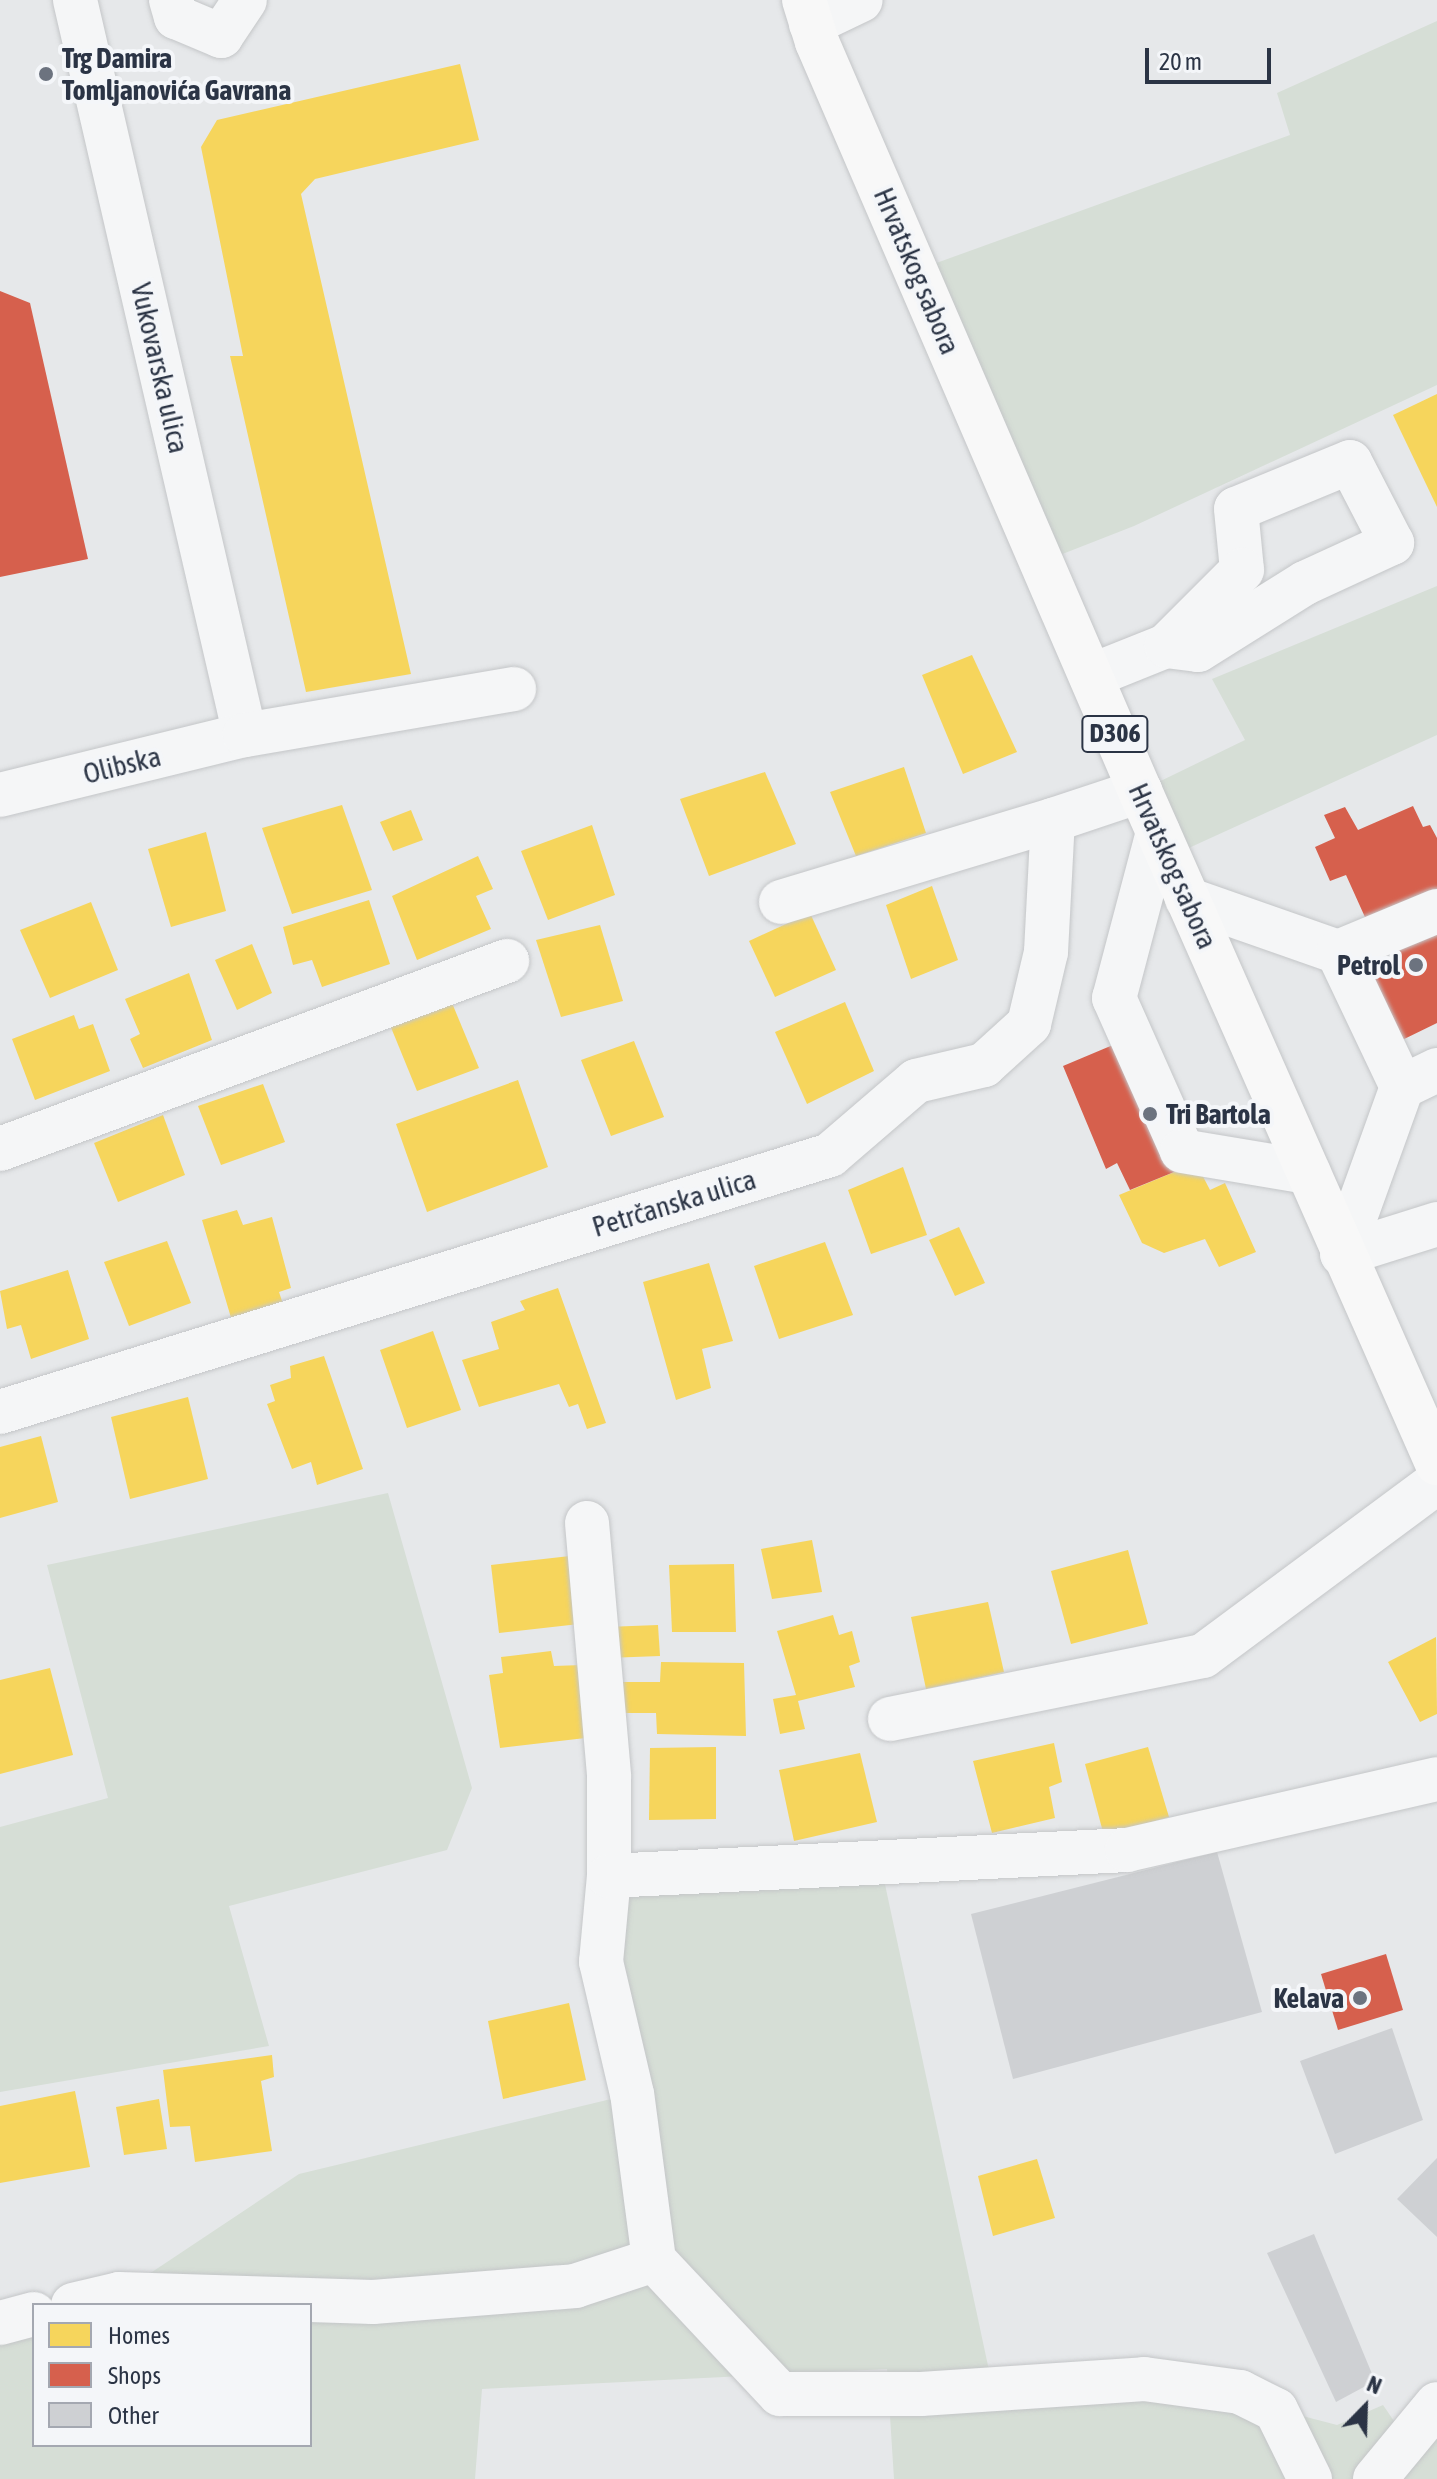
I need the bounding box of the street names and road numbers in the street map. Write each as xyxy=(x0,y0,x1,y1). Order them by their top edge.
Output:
street label: Hrvatskog sabora xyxy=(867,183,967,359)
street label: Vukovarska ulica xyxy=(124,280,196,456)
road number: D306 xyxy=(1081,712,1149,756)
street label: Olibska xyxy=(80,739,164,791)
street label: Hrvatskog sabora xyxy=(1122,778,1224,954)
street label: Petrčanska ulica xyxy=(588,1162,760,1244)

